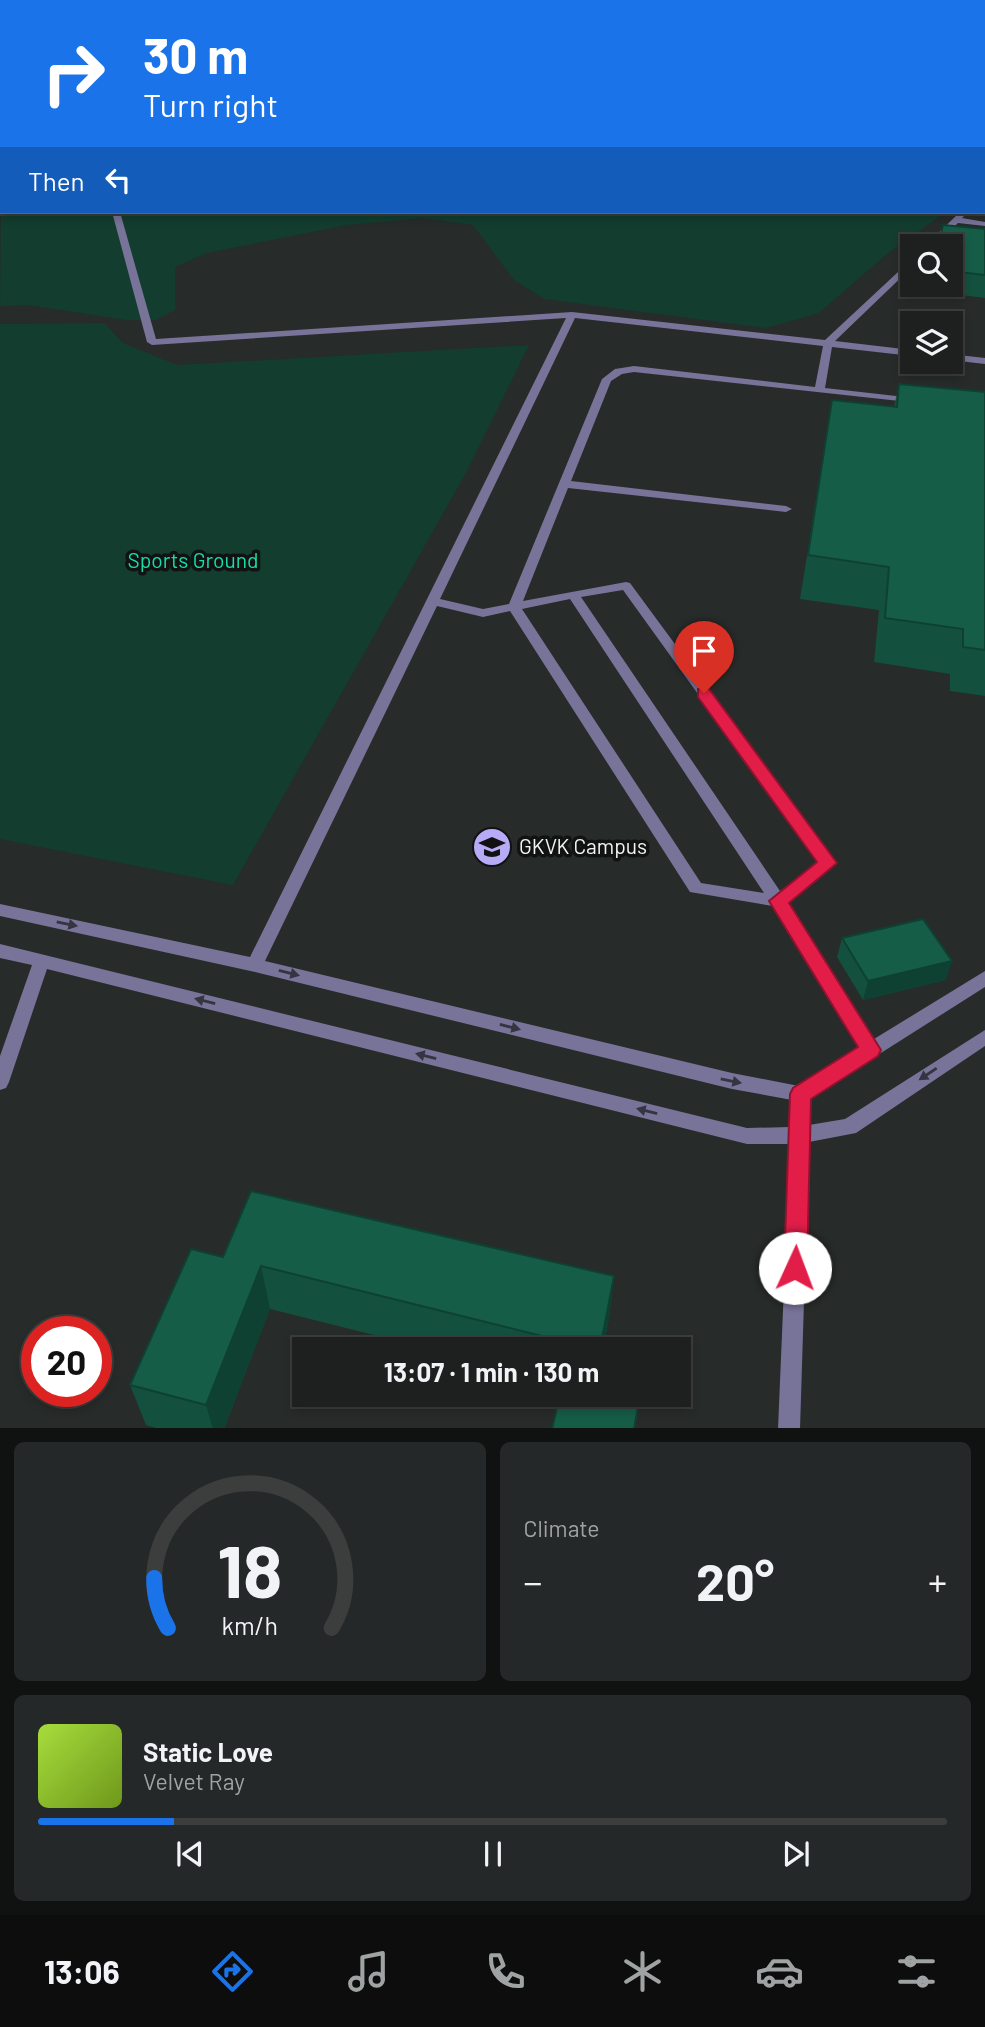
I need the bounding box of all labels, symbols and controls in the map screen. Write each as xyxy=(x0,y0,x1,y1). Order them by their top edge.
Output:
text: 30 m xyxy=(143,25,248,84)
icon: right xyxy=(28,28,119,119)
text: Turn right xyxy=(143,85,278,123)
icon: left xyxy=(99,161,137,199)
text: Then xyxy=(28,165,85,196)
map controls xyxy=(900,234,963,374)
button: search xyxy=(900,234,963,297)
button: layers xyxy=(900,311,963,374)
park label: Sports Ground xyxy=(128,547,258,572)
pin xyxy=(674,621,734,693)
icon: arrive xyxy=(685,632,723,670)
school or university icon: GKVK Campus xyxy=(471,826,513,868)
place label: GKVK Campus xyxy=(519,833,647,858)
one-way arrow xyxy=(56,919,78,930)
one-way arrow xyxy=(278,968,300,979)
one-way arrow xyxy=(194,995,216,1006)
one-way arrow xyxy=(499,1022,521,1033)
one-way arrow xyxy=(415,1050,437,1061)
one-way arrow xyxy=(918,1068,938,1081)
one-way arrow xyxy=(720,1075,742,1086)
one-way arrow xyxy=(636,1105,658,1116)
position arrow xyxy=(758,1231,832,1305)
speed limit sign: 20 xyxy=(21,1316,112,1407)
text: 13:07 · 1 min · 130 m xyxy=(384,1356,599,1387)
text: Climate xyxy=(524,1514,600,1542)
text: 18 xyxy=(217,1525,282,1613)
text: 20° xyxy=(696,1549,774,1611)
text: − xyxy=(524,1558,543,1604)
text: + xyxy=(928,1558,947,1604)
text: km/h xyxy=(221,1609,278,1639)
text: Static Love xyxy=(143,1736,273,1767)
text: Velvet Ray xyxy=(143,1767,245,1795)
icon: previous xyxy=(171,1835,209,1873)
icon: pause xyxy=(474,1835,512,1873)
icon: next xyxy=(777,1835,815,1873)
icon: directions xyxy=(208,1947,257,1996)
icon: music xyxy=(344,1947,393,1996)
icon: phone xyxy=(481,1947,530,1996)
icon: climate xyxy=(618,1947,667,1996)
icon: car xyxy=(755,1947,804,1996)
icon: filters xyxy=(892,1947,941,1996)
text: 13:06 xyxy=(44,1952,120,1990)

